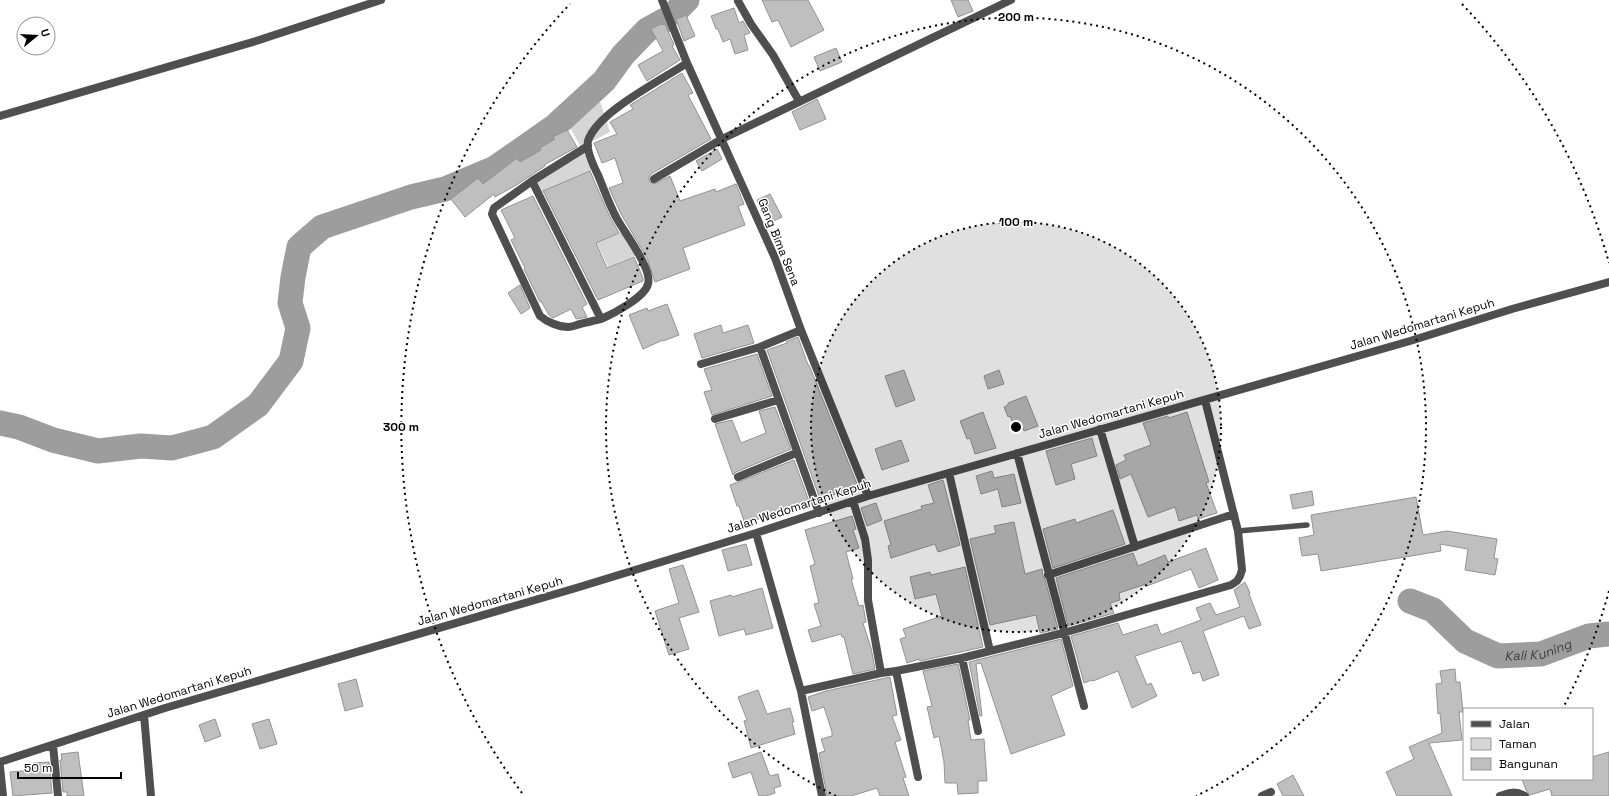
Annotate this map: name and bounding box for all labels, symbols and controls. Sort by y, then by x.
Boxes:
text: 200 m [998,9,1034,25]
north arrow [16,16,56,56]
text: U [38,27,53,39]
street label: Gang Bima Sena [754,196,804,288]
text: 100 m [999,214,1033,230]
street label: Jalan Wedomartani Kepuh [1348,294,1496,354]
street label: Jalan Wedomartani Kepuh [1036,386,1186,442]
text: 300 m [383,419,419,435]
centre of rings [1009,420,1023,434]
street label: Jalan Wedomartani Kepuh [725,475,873,537]
street label: Jalan Wedomartani Kepuh [415,573,565,629]
water label: Kali Kuning [1504,635,1574,664]
street label: Jalan Wedomartani Kepuh [105,662,253,722]
legend [1463,708,1593,780]
text: Jalan [1499,716,1530,732]
text: Taman [1499,736,1536,752]
scale bar [18,754,121,780]
text: Bangunan [1499,756,1558,772]
text: 50 m [24,760,52,776]

